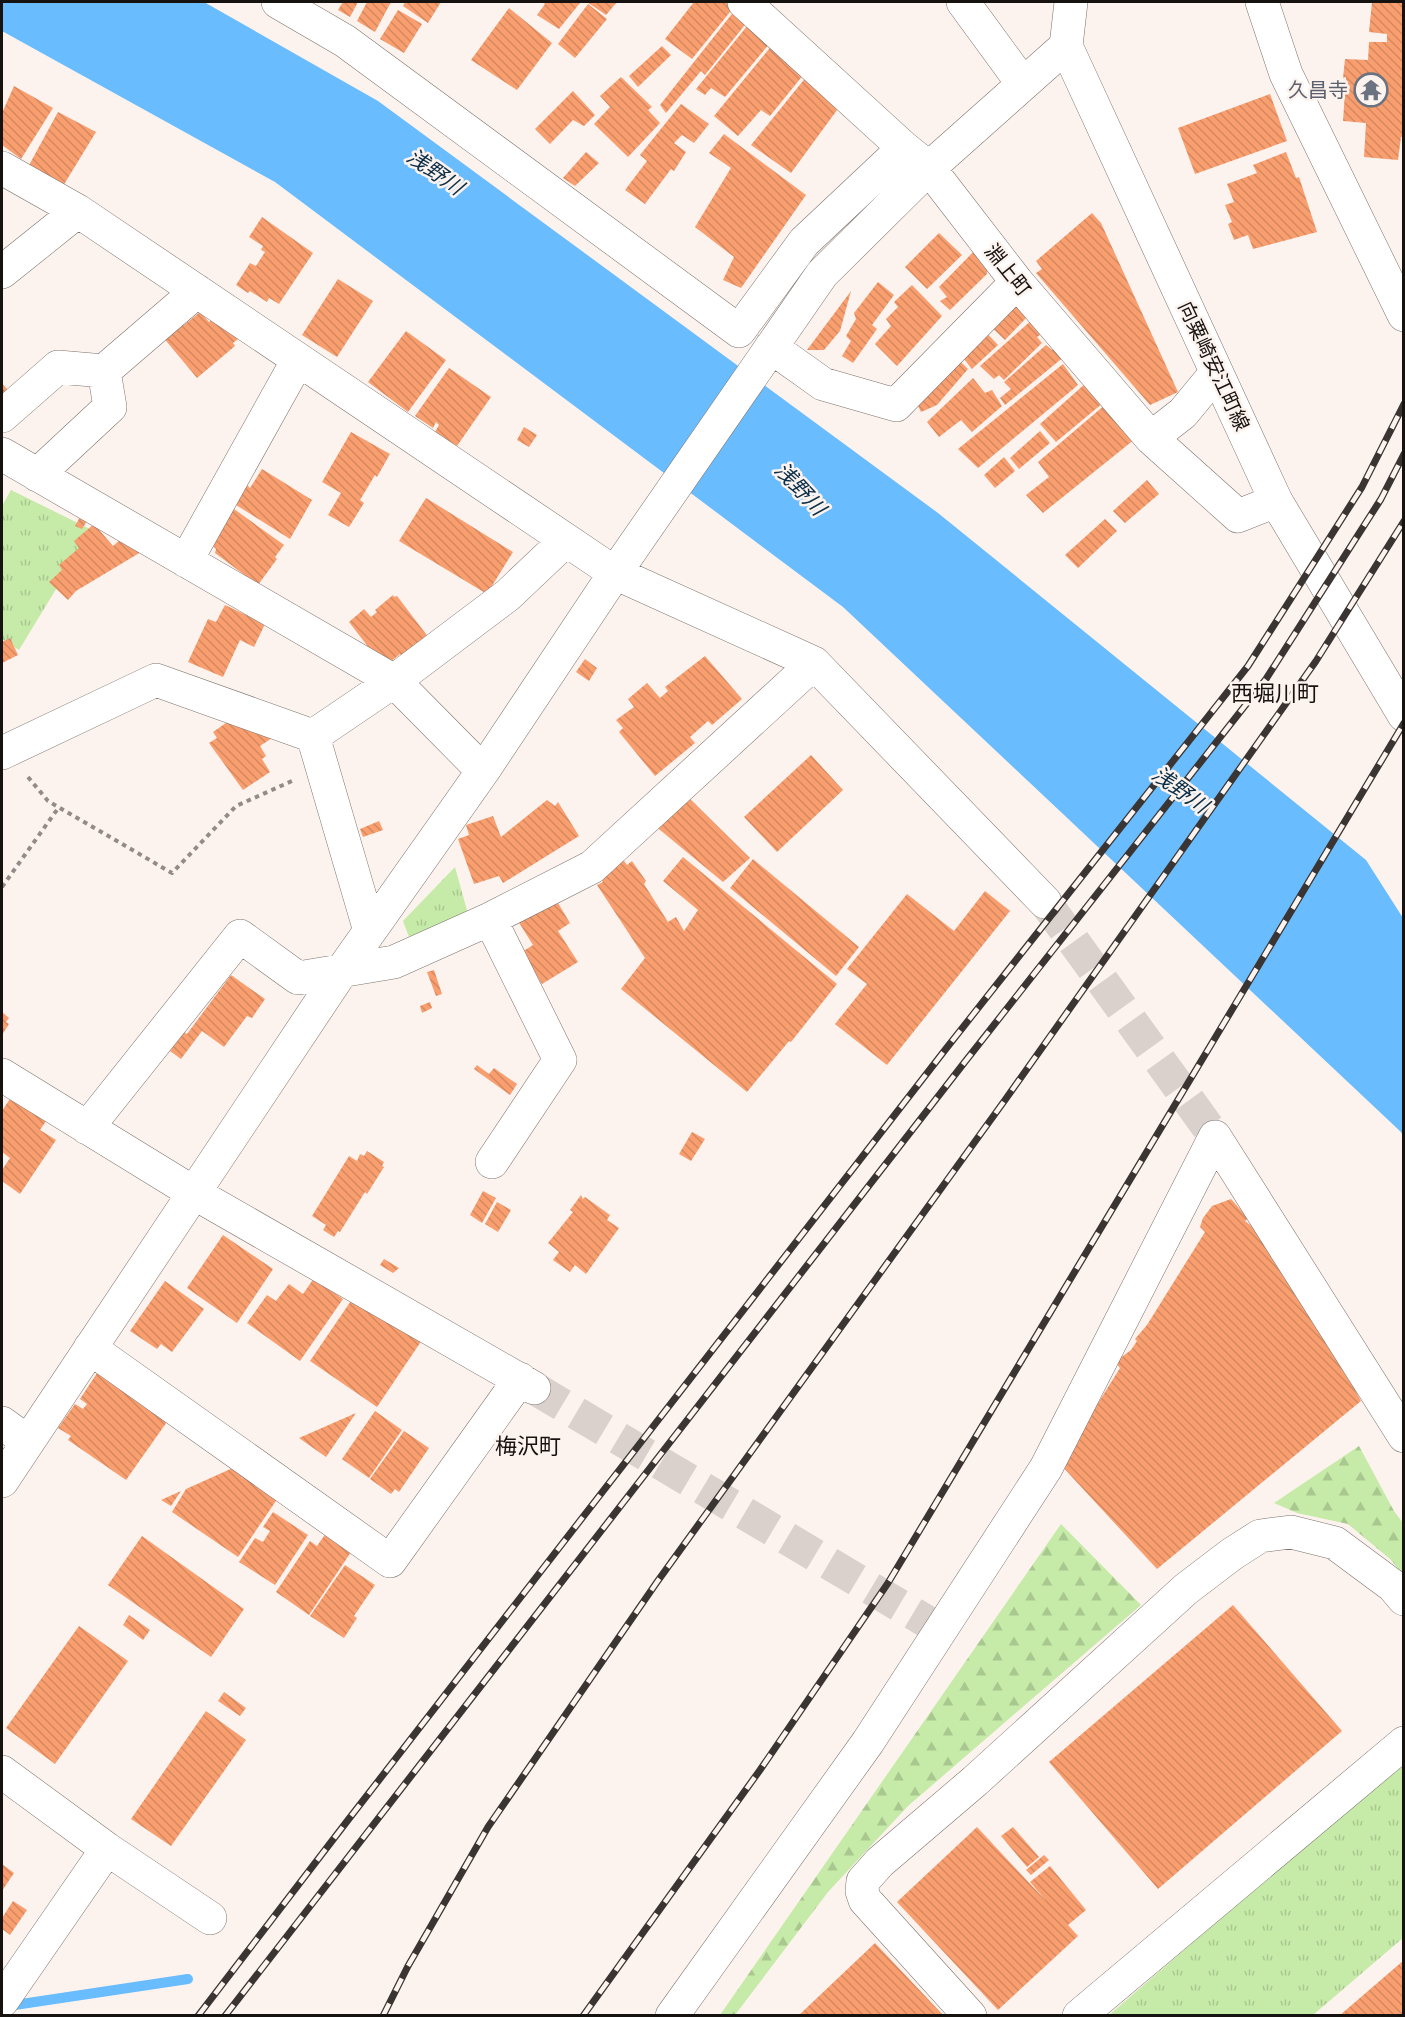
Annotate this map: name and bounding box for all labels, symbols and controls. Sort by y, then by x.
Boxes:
temple icon: 久昌寺 [1353,72,1389,108]
place label: 久昌寺 [1288,78,1348,102]
water label: 浅野川 [402,143,470,201]
street label: 淵上町 [980,239,1036,301]
street label: 向粟崎安江町線 [1174,297,1254,435]
water label: 浅野川 [770,457,832,522]
district label: 西堀川町 [1231,680,1319,706]
water label: 浅野川 [1147,761,1215,819]
district label: 梅沢町 [495,1433,561,1459]

